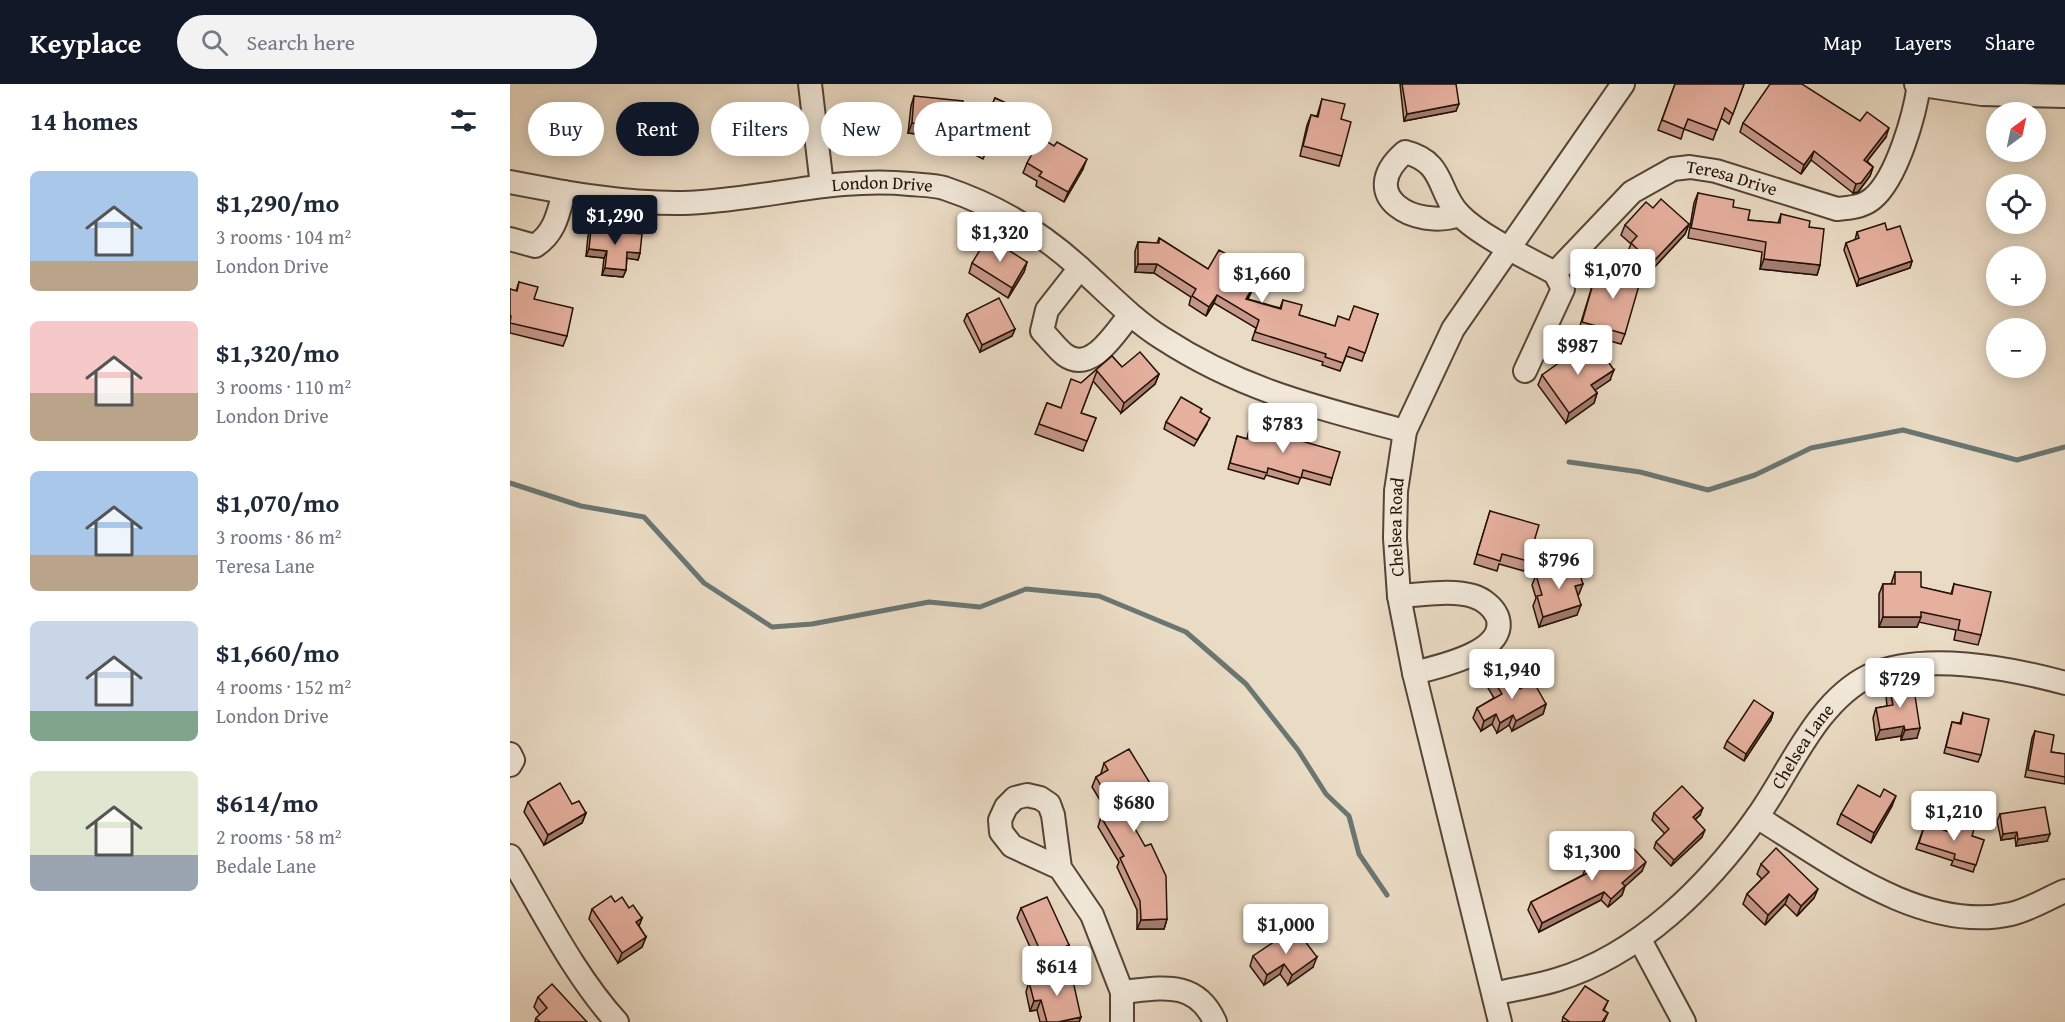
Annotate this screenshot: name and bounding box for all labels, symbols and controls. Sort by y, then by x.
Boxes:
search box [177,15,597,69]
text: Keyplace [30,22,141,63]
icon: search [198,26,231,59]
text: Search here [246,26,355,58]
text: Map [1823,27,1862,58]
text: Layers [1895,27,1952,58]
text: Share [1985,27,2035,58]
text: 14 homes [30,101,138,140]
chip: Buy [528,102,604,156]
chip: Rent [616,102,699,156]
chip: Filters [711,102,809,156]
chip: New [821,102,902,156]
chip: Apartment [914,102,1052,156]
north arrow [1986,102,2046,162]
map controls [1986,102,2046,378]
icon: filters [447,104,480,137]
street label: Teresa Drive [1684,153,1781,202]
street label: London Drive [830,168,934,199]
button: locate [1986,174,2046,234]
text: $1,290/mo [216,183,339,222]
icon: home [78,195,150,267]
pin: $1,290 [566,195,664,246]
text: $1,290 [586,200,644,229]
pin: $1,320 [951,212,1049,263]
text: $1,320 [971,217,1029,246]
text: 3 rooms · 104 m² [216,222,351,251]
button: + [1986,246,2046,306]
pin: $1,070 [1564,249,1662,300]
text: London Drive [216,251,329,280]
pin: $1,660 [1213,253,1311,304]
text: $1,070 [1584,254,1642,283]
text: $1,660 [1233,258,1291,287]
button: − [1986,318,2046,378]
pin: $987 [1542,325,1614,376]
text: $987 [1557,330,1599,359]
text: $1,320/mo [216,333,339,372]
icon: home [78,345,150,417]
text: 3 rooms · 110 m² [216,372,351,401]
text: London Drive [216,401,329,430]
pin: $783 [1247,403,1319,454]
text: $783 [1262,408,1304,437]
street label: Chelsea Road [1381,475,1411,577]
text: $1,070/mo [216,483,339,522]
icon: home [78,495,150,567]
text: 3 rooms · 86 m² [216,522,342,551]
pin: $796 [1523,539,1595,590]
text: $796 [1538,544,1580,573]
text: Teresa Lane [216,551,315,580]
text: $1,660/mo [216,633,339,672]
icon: home [78,645,150,717]
pin: $1,940 [1463,649,1561,700]
text: $1,940 [1483,654,1541,683]
pin: $729 [1864,658,1936,709]
text: $729 [1879,663,1921,692]
text: 4 rooms · 152 m² [216,672,351,701]
street label: Chelsea Lane [1764,697,1840,794]
text: London Drive [216,701,329,730]
pin: $680 [1098,782,1170,833]
text: $614/mo [216,783,318,822]
text: $680 [1113,787,1155,816]
pin: $1,210 [1905,791,2003,842]
icon: home [78,795,150,867]
text: $1,210 [1925,796,1983,825]
text: 2 rooms · 58 m² [216,822,342,851]
pin: $1,300 [1543,831,1641,882]
text: $1,300 [1563,836,1621,865]
text: Bedale Lane [216,851,316,880]
pin: $1,000 [1237,904,1335,955]
text: $1,000 [1257,909,1315,938]
pin: $614 [1021,946,1093,997]
text: $614 [1036,951,1078,980]

